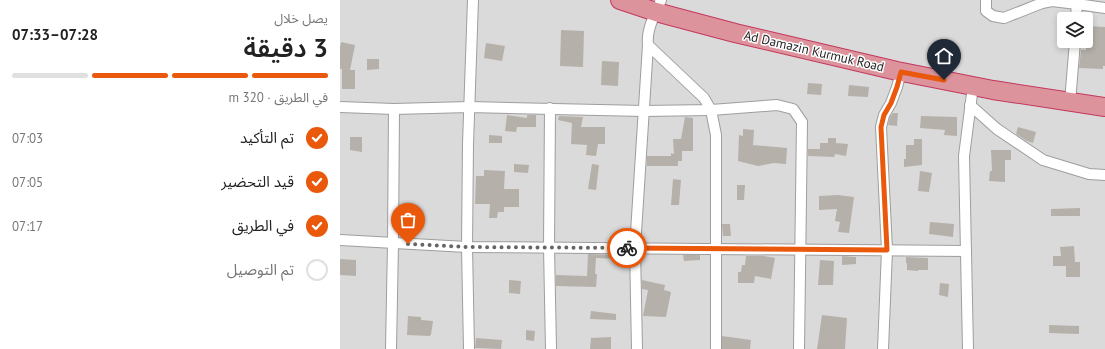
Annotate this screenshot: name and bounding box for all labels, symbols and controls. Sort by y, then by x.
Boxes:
text: يصل خلال [274,10,328,27]
map controls [1057,12,1093,48]
button: layers [1057,12,1093,48]
text: 07:28–07:33 [12,25,98,44]
street label: Ad Damazin Kurmuk Road [742,27,886,75]
text: 3 دقيقة [244,31,328,64]
pin [927,39,961,80]
icon: home [933,45,955,67]
text: في الطريق · 320 m [229,89,328,106]
icon: check [306,127,328,149]
text: تم التأكيد [240,128,294,147]
text: 07:03 [12,130,43,147]
icon: check [306,171,328,193]
text: قيد التحضير [221,172,294,191]
text: 07:05 [12,174,43,191]
pin [391,203,425,244]
icon: bag [397,209,419,231]
icon: check [306,215,328,237]
text: في الطريق [232,216,294,235]
text: 07:17 [12,218,43,235]
courier [607,228,647,268]
icon: bike [616,237,638,259]
text: تم التوصيل [227,260,294,279]

